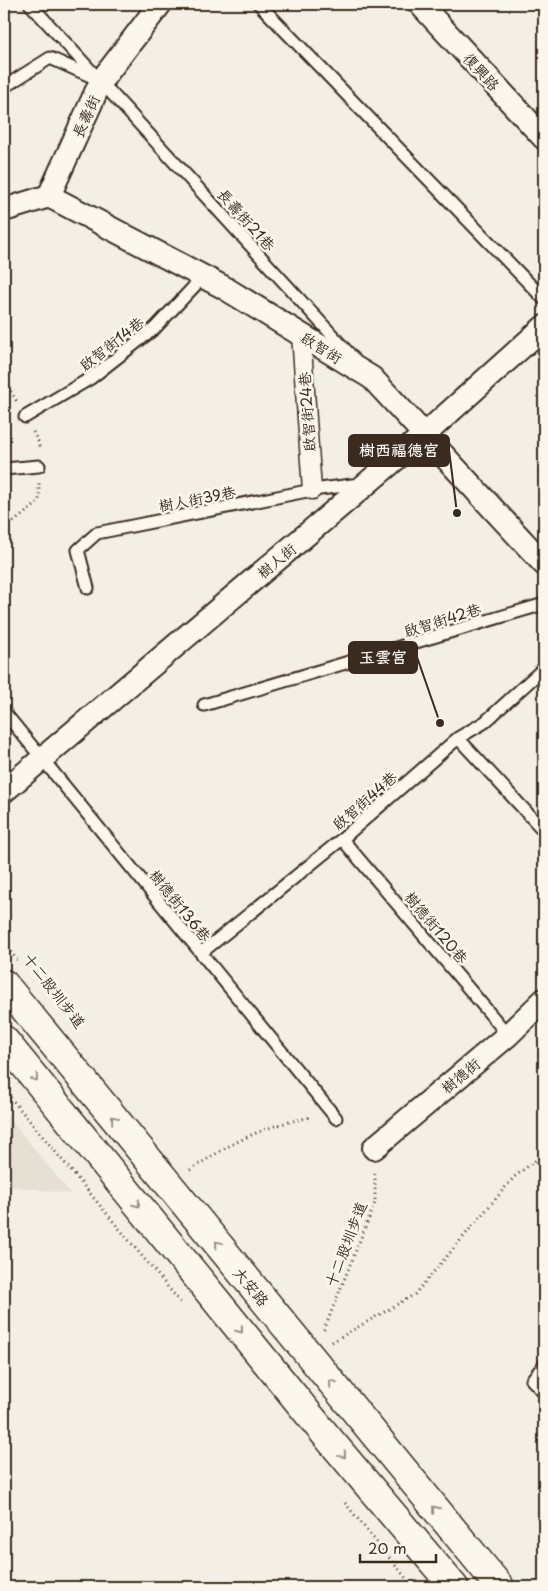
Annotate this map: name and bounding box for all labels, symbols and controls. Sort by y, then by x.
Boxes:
street label: 復興路 [458,47,506,95]
street label: 長壽街 [65,91,105,141]
street label: 長壽街21巷 [213,183,281,255]
street label: 啟智街14巷 [74,310,148,376]
street label: 啟智街 [297,325,347,369]
street label: 啟智街24巷 [292,371,320,453]
callout: 樹西福德宮 [349,435,449,466]
text: 樹西福德宮 [359,437,439,461]
street label: 樹人街39巷 [156,479,238,517]
street label: 樹人街 [251,537,301,583]
street label: 啟智街42巷 [400,596,484,642]
callout: 玉雲宮 [349,642,417,673]
text: 玉雲宮 [359,644,407,668]
street label: 啟智街44巷 [326,765,402,835]
street label: 樹德街136巷 [145,864,217,946]
street label: 樹德街120巷 [400,886,474,968]
street label: 十二股圳步道 [18,947,92,1033]
street label: 樹德街 [435,1052,485,1098]
one-way arrow [29,1072,37,1081]
one-way arrow [112,1116,120,1125]
one-way arrow [132,1198,140,1207]
street label: 十二股圳步道 [318,1198,372,1290]
one-way arrow [214,1241,223,1250]
street label: 大安路 [229,1261,275,1311]
one-way arrow [235,1324,243,1333]
one-way arrow [329,1380,338,1389]
one-way arrow [337,1450,346,1459]
one-way arrow [433,1506,441,1515]
scale bar [360,1531,437,1563]
text: 20 m [368,1536,407,1559]

